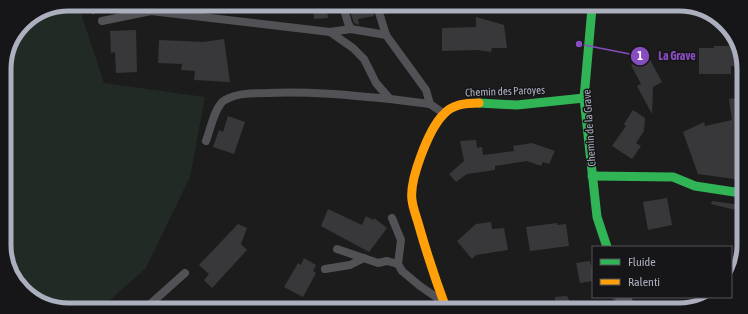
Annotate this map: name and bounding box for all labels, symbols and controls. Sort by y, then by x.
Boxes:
callout: La Grave [630,44,704,68]
text: 1 [637,49,643,63]
text: La Grave [658,49,696,63]
street label: Chemin des Paroyes [465,84,545,98]
street label: Chemin de la Grave [580,89,598,167]
legend [592,246,732,298]
text: Fluide [628,255,656,269]
text: Ralenti [628,275,660,289]

